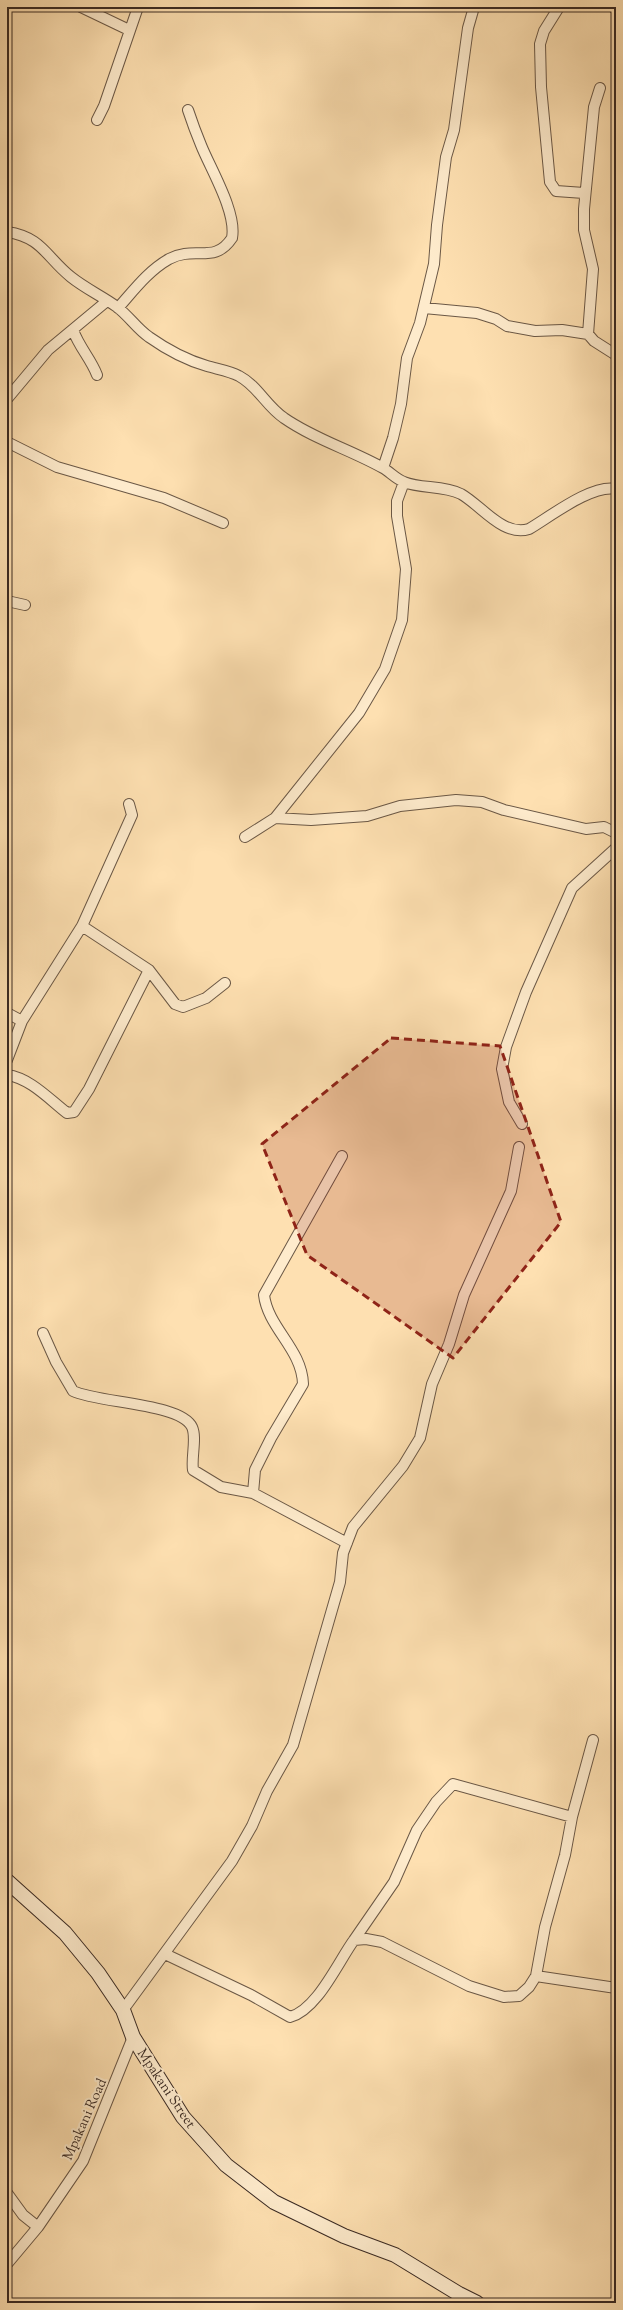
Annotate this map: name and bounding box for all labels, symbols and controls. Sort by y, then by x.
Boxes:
street label: Mpakani Street [131,2045,200,2133]
street label: Mpakani Road [59,2076,113,2164]

